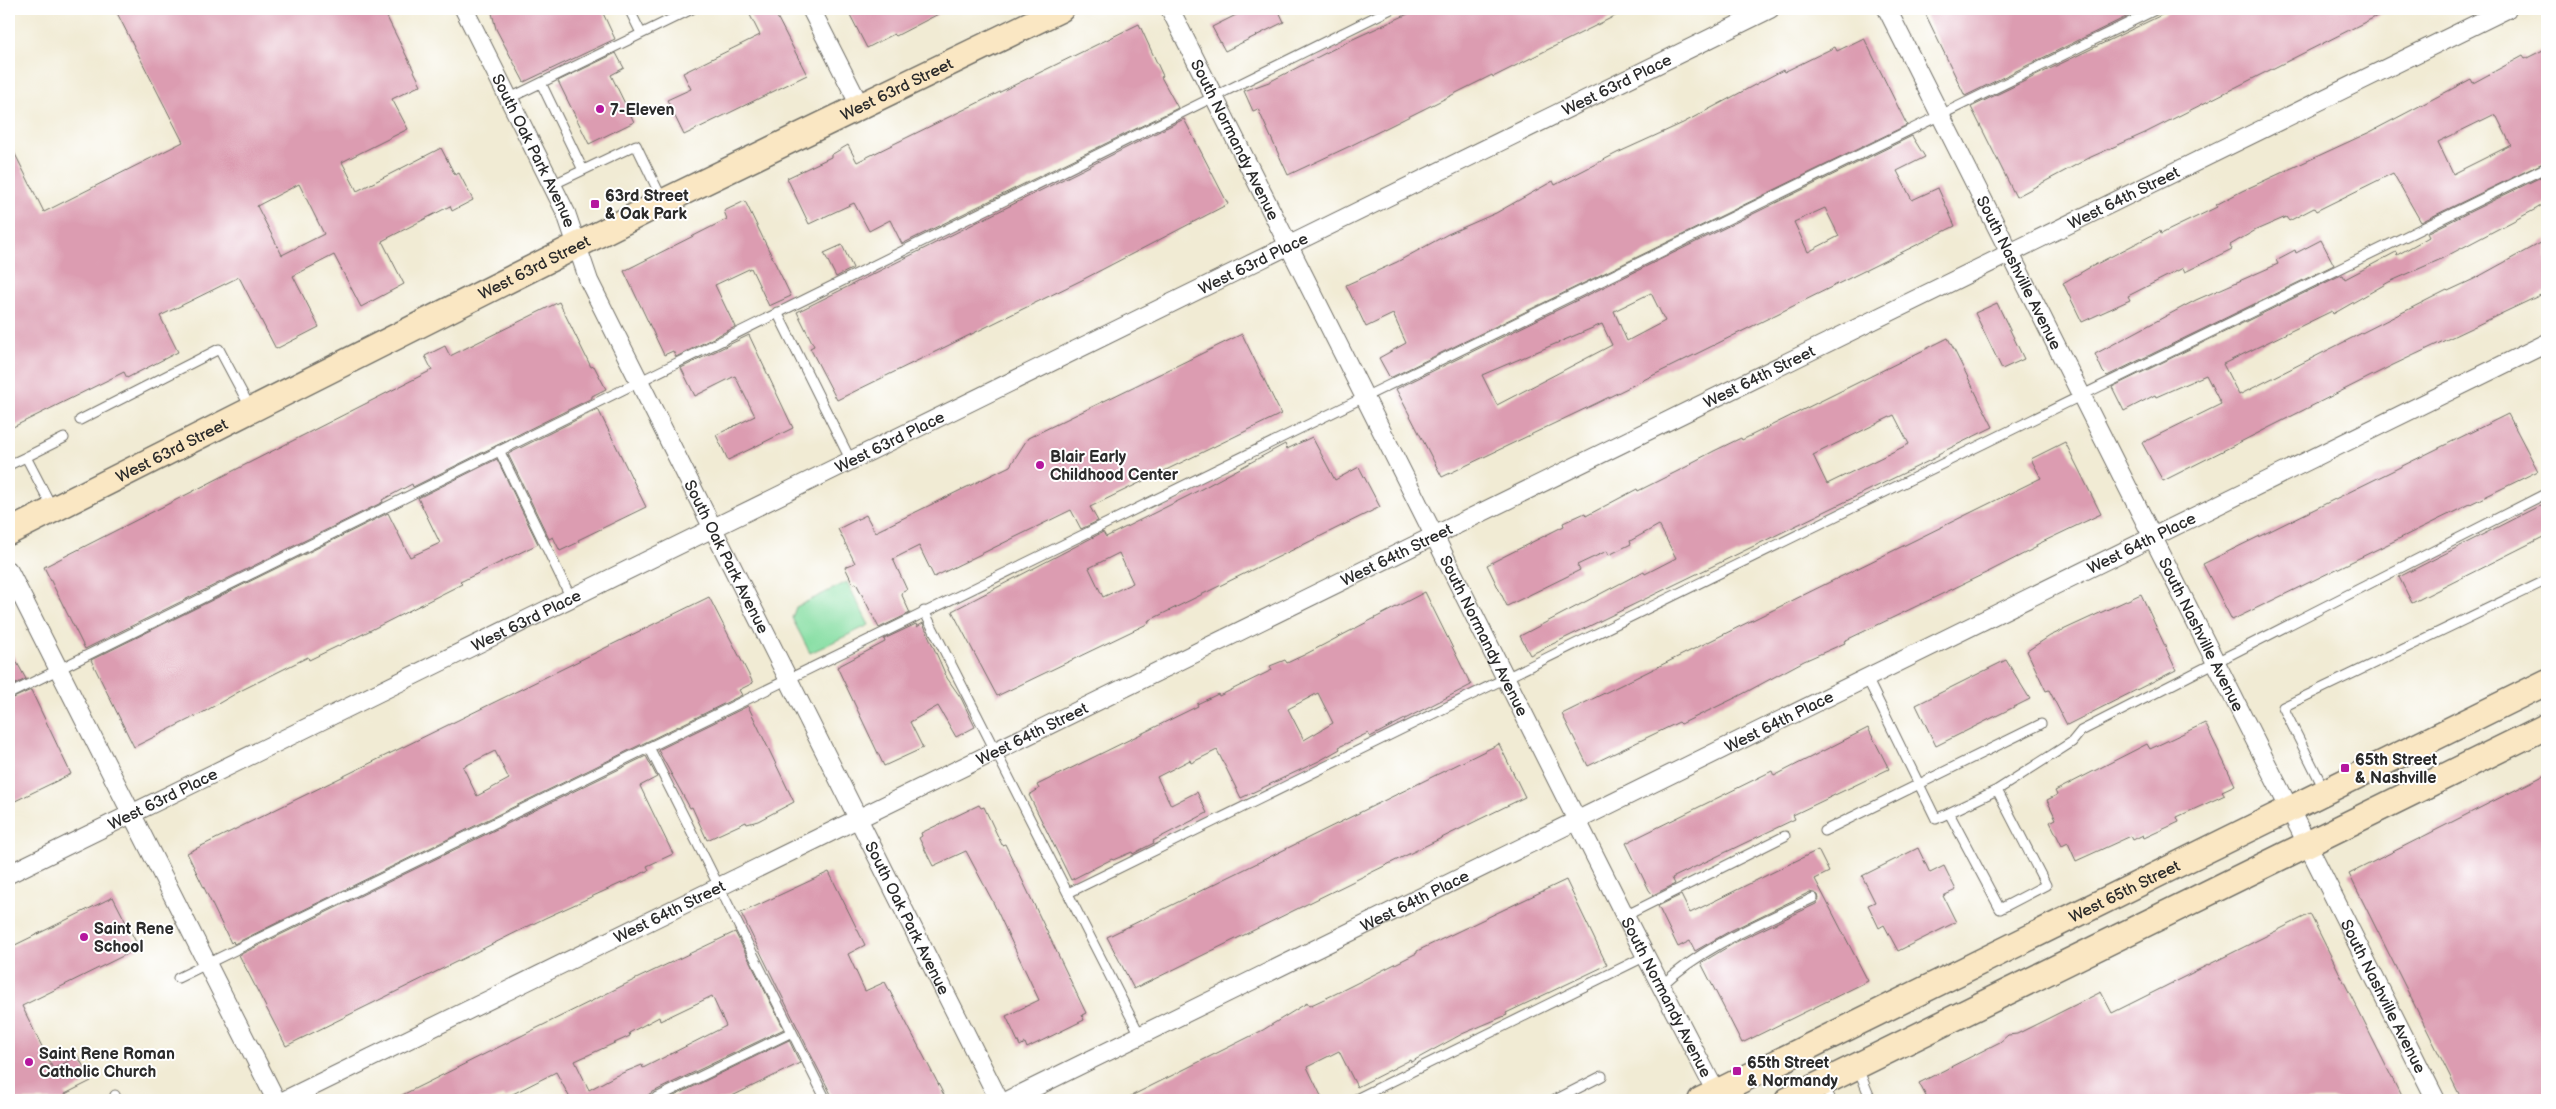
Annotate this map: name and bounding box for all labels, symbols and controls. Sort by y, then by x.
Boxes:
street label: West 63rd Place [1559,51,1676,121]
street label: West 63rd Street [838,55,956,125]
street label: South Normandy Avenue [1186,57,1283,224]
street label: South Oak Park Avenue [487,71,578,231]
place label: 7-Eleven [610,101,674,120]
marker: 7-Eleven [594,103,606,115]
street label: West 64th Street [2065,163,2183,234]
place label: 63rd Street & Oak Park [605,187,689,224]
street label: South Nashville Avenue [1972,193,2065,354]
marker: 63rd Street & Oak Park [589,198,601,210]
street label: West 63rd Place [1196,229,1312,299]
street label: West 63rd Street [476,232,594,305]
street label: West 64th Street [1701,342,1818,413]
street label: West 63rd Place [832,408,948,478]
street label: West 63rd Street [113,415,231,487]
place label: Blair Early Childhood Center [1050,448,1179,485]
marker: Blair Early Childhood Center [1034,459,1046,471]
street label: South Oak Park Avenue [679,477,772,638]
street label: West 64th Place [2085,509,2200,579]
street label: West 64th Street [1338,520,1456,591]
street label: South Normandy Avenue [1435,553,1531,720]
street label: South Nashville Avenue [2154,555,2247,715]
street label: West 63rd Place [469,586,585,656]
street label: West 64th Place [1722,688,1837,757]
street label: West 64th Street [974,699,1091,770]
place label: 65th Street & Nashville [2355,751,2438,788]
marker: 65th Street & Nashville [2339,762,2351,774]
street label: West 63rd Place [105,765,221,835]
street label: South Oak Park Avenue [860,839,953,999]
street label: West 65th Street [2066,857,2183,928]
street label: West 64th Place [1358,867,1473,936]
street label: West 64th Street [611,877,729,948]
street label: South Normandy Avenue [1616,915,1715,1081]
street label: South Nashville Avenue [2336,917,2429,1077]
place label: Saint Rene School [94,920,174,957]
marker: Saint Rene School [78,931,90,943]
place label: Saint Rene Roman Catholic Church [39,1045,175,1082]
place label: 65th Street & Normandy [1747,1054,1839,1091]
marker: Saint Rene Roman Catholic Church [23,1056,35,1068]
marker: 65th Street & Normandy [1731,1065,1743,1077]

